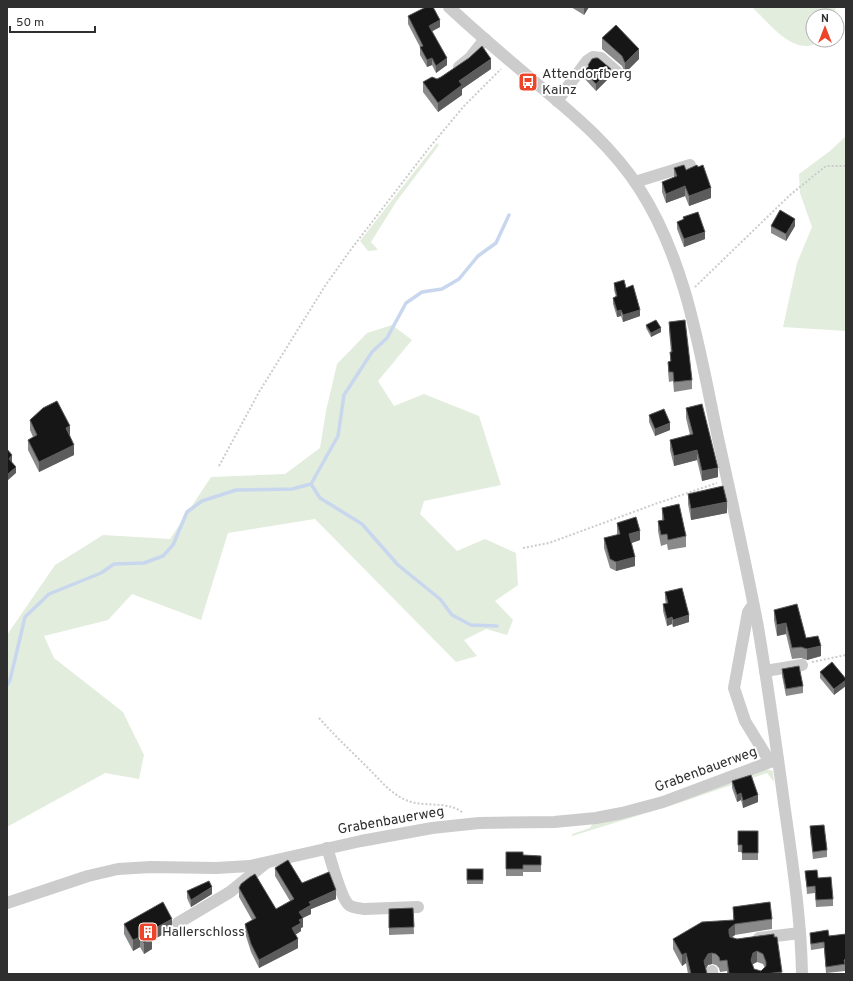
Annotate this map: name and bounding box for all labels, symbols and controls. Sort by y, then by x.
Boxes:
scale bar [10,8,95,34]
north arrow [805,8,845,48]
text: N [821,12,829,26]
text: 50 m [16,15,44,31]
place label: Attendorfberg Kainz [542,66,632,99]
bus stop icon: Attendorfberg Kainz [517,71,539,93]
street label: Grabenbauerweg [652,744,760,796]
street label: Grabenbauerweg [336,803,446,839]
building icon: Hallerschloss [137,921,159,943]
place label: Hallerschloss [162,924,245,941]

